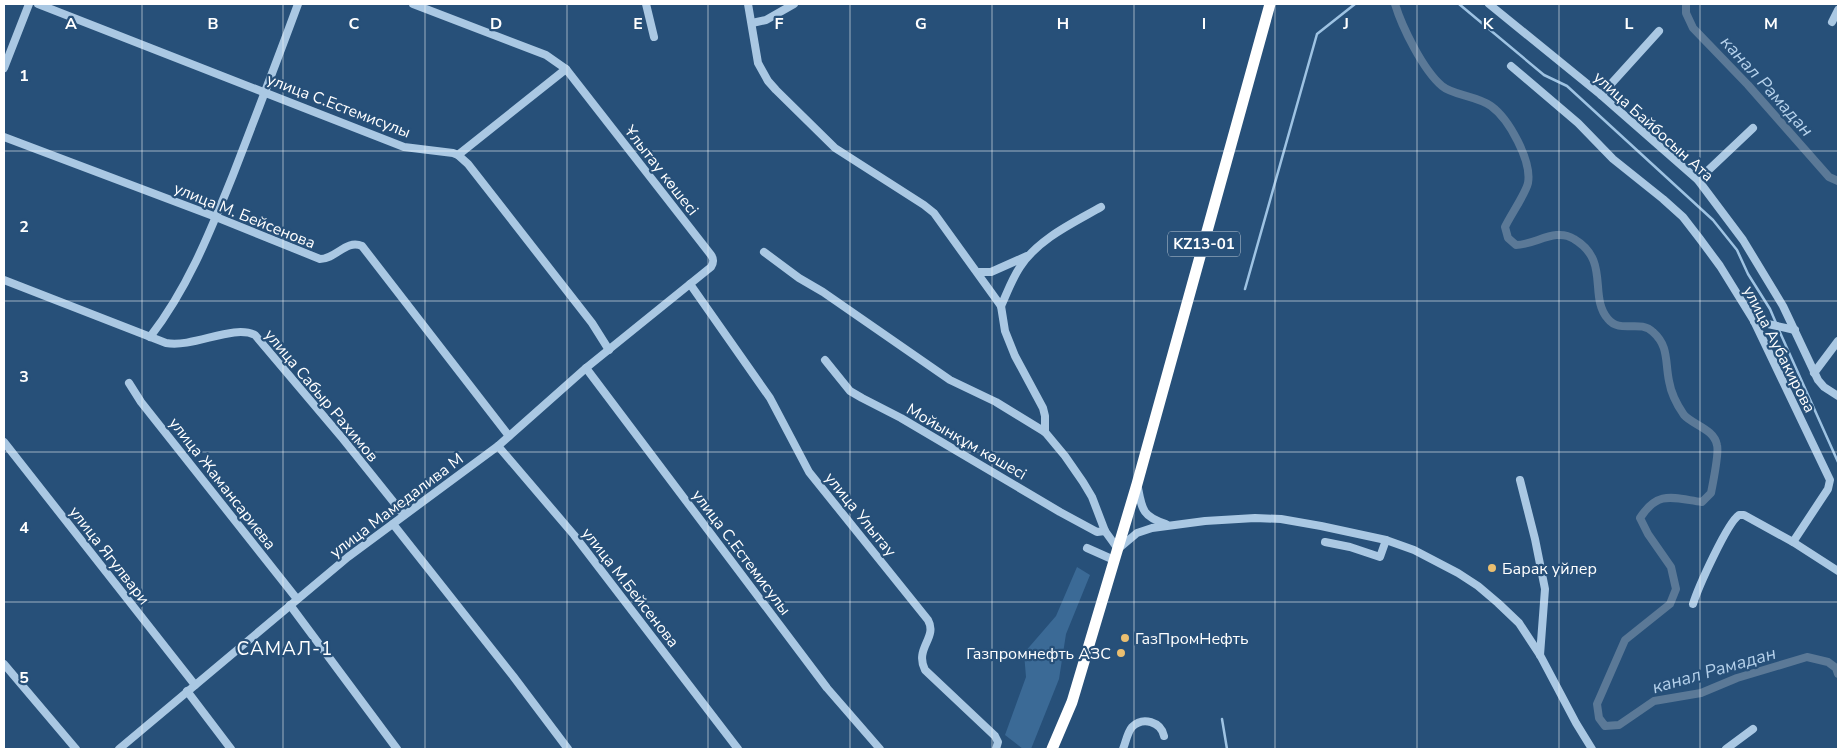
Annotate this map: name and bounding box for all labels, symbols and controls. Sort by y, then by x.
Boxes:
text: A [65,13,77,35]
text: B [207,13,219,35]
text: C [349,13,360,35]
text: D [490,13,502,35]
text: E [633,13,643,35]
text: F [775,13,784,35]
text: G [915,13,927,35]
text: H [1057,13,1069,35]
text: I [1202,13,1206,35]
text: J [1342,13,1349,35]
text: K [1483,13,1495,35]
text: L [1625,13,1634,35]
text: M [1764,13,1778,35]
water label: канал Рамадан [1715,30,1819,142]
text: 1 [19,65,29,87]
street label: улица Байбосын Ата [1588,67,1718,187]
street label: улица С.Естемисулы [264,68,414,143]
street label: Ұлытау көшесі [618,120,703,220]
street label: улица М. Бейсенова [171,177,319,254]
text: 2 [19,216,29,238]
road number: KZ13-01 [1168,232,1240,256]
street label: улица Аубакирова [1738,282,1821,417]
street label: улица Сабыр Рахимов [259,325,384,467]
text: 3 [19,366,29,388]
street label: Мойынқұм көшесі [902,398,1031,485]
street label: улица Жамансариева [164,413,281,554]
street label: улица Мамедалива М [325,448,468,563]
street label: улица Улытау [819,468,901,562]
street label: улица С.Естемисулы [687,485,796,620]
street label: улица Ягулвари [64,502,155,610]
text: 4 [19,517,29,539]
street label: улица М.Бейсенова [576,523,684,652]
place label: Барак уйлер [1502,558,1597,580]
marker: Барак уйлер [1486,562,1498,574]
place label: ГазПромНефть [1135,628,1249,650]
marker: ГазПромНефть [1119,632,1131,644]
district label: САМАЛ-1 [237,636,333,662]
water label: канал Рамадан [1649,641,1779,699]
place label: Газпромнефть АЗС [966,643,1111,665]
marker: Газпромнефть АЗС [1115,647,1127,659]
text: 5 [19,667,29,689]

